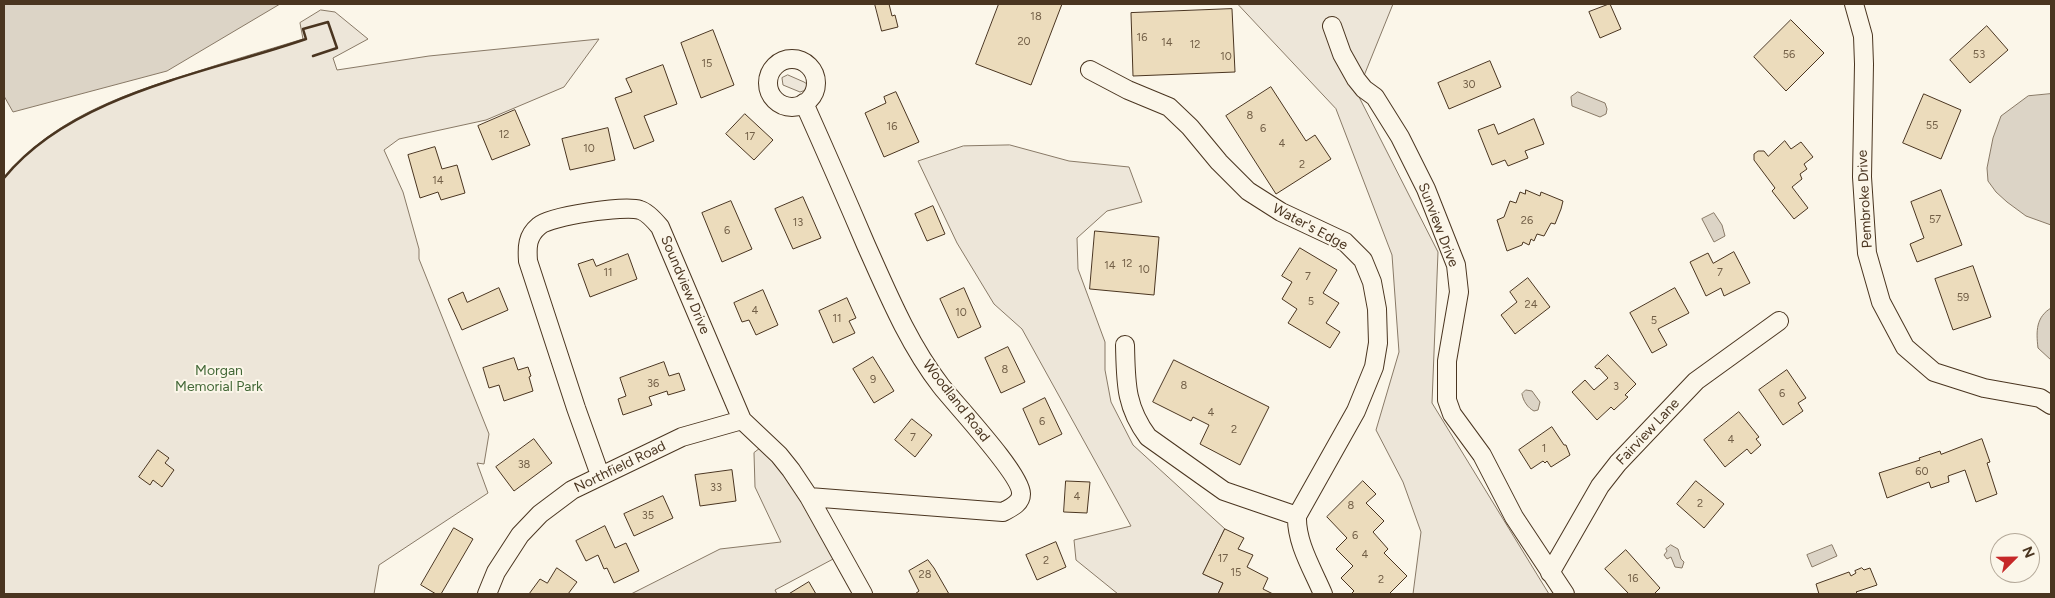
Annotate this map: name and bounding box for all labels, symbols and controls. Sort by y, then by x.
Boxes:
house number: 18 [1030,10,1042,24]
house number: 16 [1137,31,1147,45]
house number: 20 [1017,35,1031,49]
house number: 14 [1161,36,1173,50]
house number: 12 [1190,38,1200,52]
house number: 56 [1783,48,1795,62]
house number: 53 [1973,48,1985,62]
house number: 10 [1220,50,1232,64]
house number: 15 [702,57,712,71]
house number: 30 [1462,78,1476,92]
house number: 8 [1247,109,1253,123]
house number: 55 [1926,119,1938,133]
house number: 16 [887,120,897,134]
house number: 6 [1260,122,1266,136]
house number: 12 [499,128,509,142]
house number: 17 [745,130,755,144]
house number: 4 [1279,137,1285,151]
house number: 10 [583,142,595,156]
street label: Pembroke Drive [1854,149,1876,249]
house number: 2 [1299,158,1305,172]
house number: 14 [432,174,444,188]
street label: Sunview Drive [1414,180,1462,270]
street label: Water's Edge [1270,200,1350,254]
house number: 57 [1929,213,1941,227]
house number: 26 [1521,214,1533,228]
house number: 13 [793,216,803,230]
house number: 6 [724,224,730,238]
street label: Soundview Drive [657,233,713,337]
house number: 12 [1122,257,1132,271]
house number: 14 [1104,259,1116,273]
house number: 10 [1138,263,1150,277]
house number: 11 [603,266,613,280]
house number: 7 [1717,266,1723,280]
house number: 7 [1305,270,1311,284]
house number: 59 [1957,291,1969,305]
house number: 5 [1308,295,1314,309]
house number: 24 [1525,298,1537,312]
house number: 4 [752,304,758,318]
house number: 10 [955,306,967,320]
house number: 11 [832,312,842,326]
house number: 5 [1651,314,1657,328]
street label: Woodland Road [919,357,993,445]
park label: Morgan Memorial Park [175,363,263,396]
house number: 8 [1002,363,1008,377]
house number: 9 [870,373,876,387]
house number: 36 [647,377,659,391]
house number: 8 [1181,379,1187,393]
house number: 3 [1613,380,1619,394]
house number: 6 [1779,387,1785,401]
street label: Fairview Lane [1613,395,1683,469]
house number: 4 [1208,406,1214,420]
house number: 6 [1039,415,1045,429]
house number: 2 [1231,423,1237,437]
house number: 7 [910,431,916,445]
house number: 4 [1728,433,1734,447]
street label: Northfield Road [571,438,669,496]
house number: 1 [1542,442,1546,456]
house number: 38 [518,458,530,472]
house number: 60 [1915,465,1929,479]
house number: 33 [710,481,722,495]
house number: 4 [1074,490,1080,504]
house number: 2 [1697,497,1703,511]
house number: 8 [1348,499,1354,513]
house number: 35 [642,509,654,523]
house number: 6 [1352,529,1358,543]
north arrow [1990,533,2040,583]
text: N [2018,544,2038,561]
house number: 4 [1362,548,1368,562]
house number: 17 [1218,552,1228,566]
house number: 2 [1043,554,1049,568]
house number: 15 [1231,566,1241,580]
house number: 28 [919,568,931,582]
house number: 16 [1628,572,1638,586]
house number: 2 [1378,573,1384,587]

